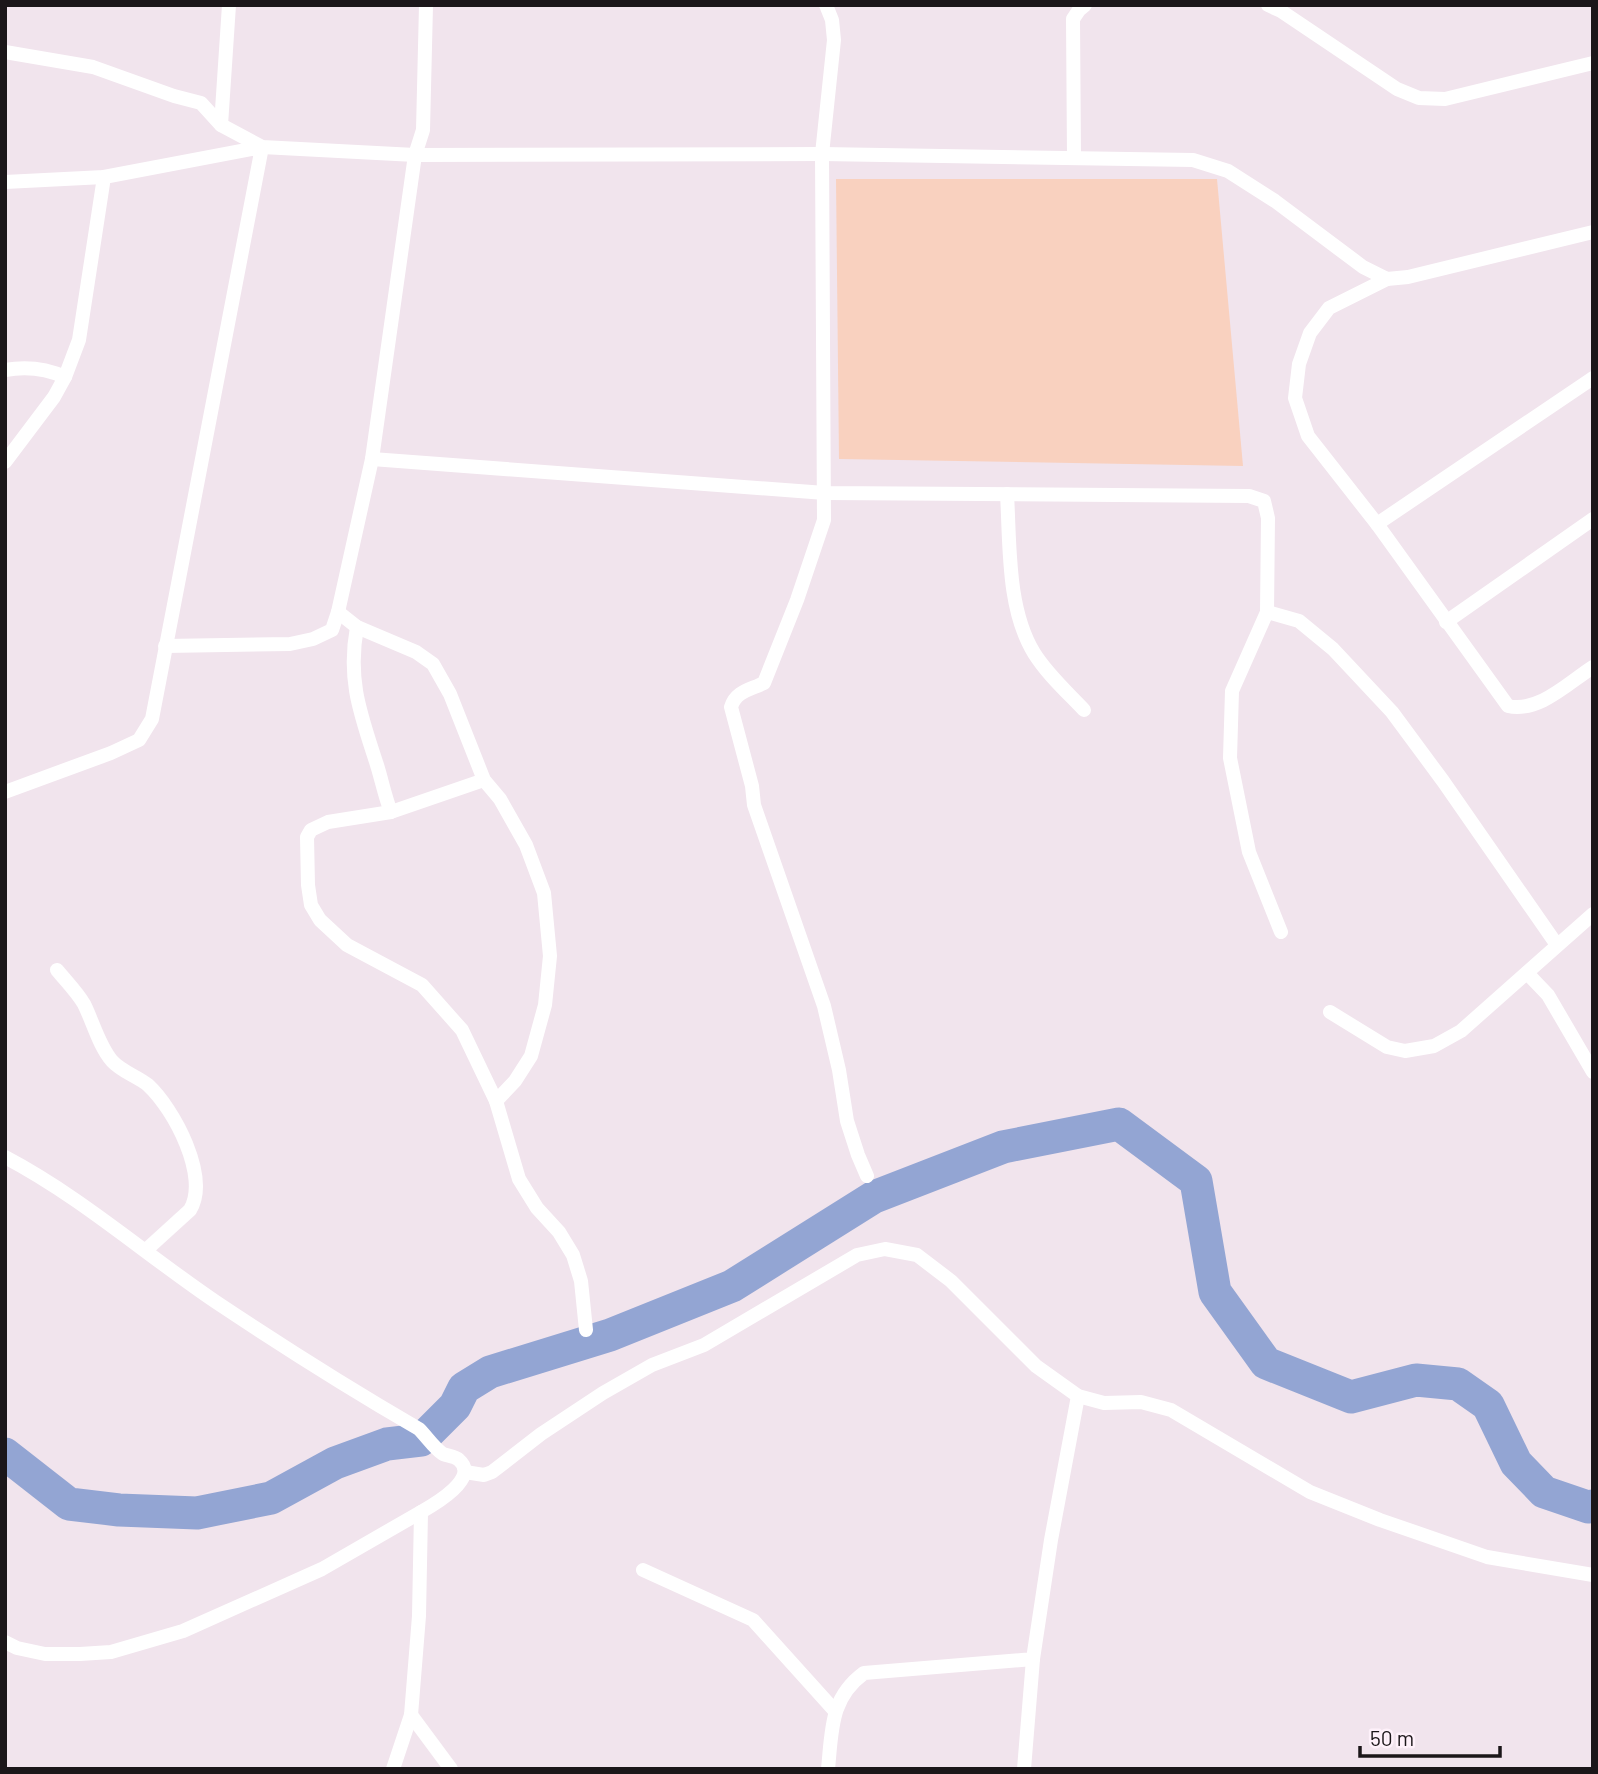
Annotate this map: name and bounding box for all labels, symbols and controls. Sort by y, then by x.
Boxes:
scale bar [1360,1714,1500,1758]
text: 50 m [1370,1725,1414,1750]

